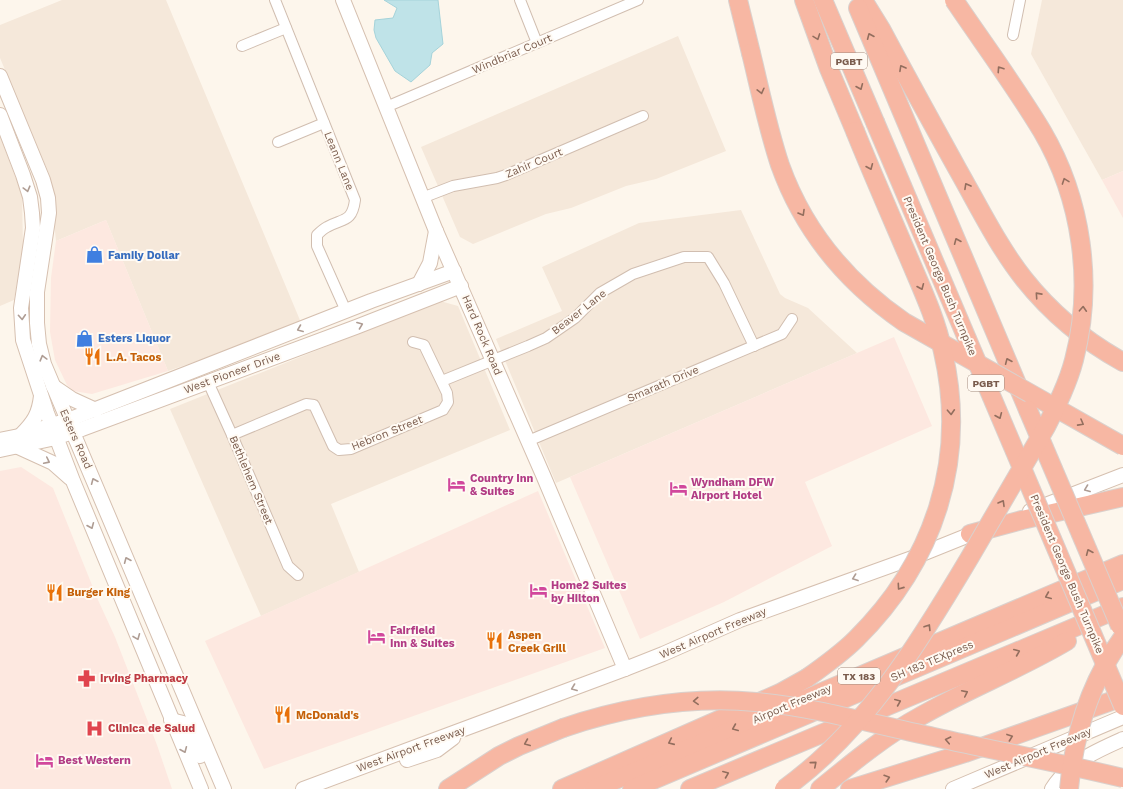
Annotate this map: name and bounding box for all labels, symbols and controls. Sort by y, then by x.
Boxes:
street label: Windbriar Court [470,31,554,77]
one-way arrow [812,33,821,40]
one-way arrow [866,33,874,40]
road number: PGBT [831,53,867,69]
one-way arrow [900,65,907,72]
one-way arrow [997,66,1005,73]
one-way arrow [855,83,863,91]
one-way arrow [756,87,764,94]
street label: Leann Lane [321,130,357,192]
street label: Zahir Court [504,145,565,181]
one-way arrow [865,163,873,170]
one-way arrow [1061,178,1069,185]
one-way arrow [965,183,972,190]
one-way arrow [23,185,31,192]
street label: President George Bush Turnpike [900,194,980,358]
one-way arrow [797,209,804,216]
one-way arrow [954,238,962,246]
shop icon: Family Dollar [85,245,105,265]
place label: Family Dollar [108,249,180,262]
one-way arrow [916,283,924,290]
street label: Beaver Lane [549,287,609,337]
one-way arrow [1035,292,1043,300]
street label: Hard Rock Road [459,293,505,377]
one-way arrow [1078,306,1087,312]
one-way arrow [17,314,26,320]
one-way arrow [357,322,364,330]
one-way arrow [296,325,303,333]
shop icon: Esters Liquor [75,328,95,348]
place label: Esters Liquor [98,332,171,345]
restaurant icon: L.A. Tacos [83,347,103,367]
street label: West Pioneer Drive [182,349,282,397]
place label: L.A. Tacos [106,351,161,364]
one-way arrow [39,355,48,362]
one-way arrow [1004,357,1012,364]
street label: Smarath Drive [625,363,701,405]
road number: PGBT [968,375,1004,391]
street label: Esters Road [57,407,95,471]
one-way arrow [947,409,956,415]
one-way arrow [995,412,1003,419]
street label: Hebron Street [349,413,425,453]
one-way arrow [1077,418,1084,425]
street label: Bethlehem Street [226,434,276,527]
one-way arrow [43,456,51,463]
place label: Country Inn & Suites [470,472,534,498]
hotel icon: Country Inn & Suites [447,474,467,494]
place label: Wyndham DFW Airport Hotel [691,476,774,502]
one-way arrow [90,477,98,484]
hotel icon: Wyndham DFW Airport Hotel [668,478,688,498]
one-way arrow [1083,485,1090,493]
street label: President George Bush Turnpike [1027,492,1107,656]
one-way arrow [997,500,1004,507]
one-way arrow [86,521,94,529]
one-way arrow [1085,548,1093,555]
one-way arrow [124,556,132,564]
one-way arrow [852,574,859,582]
place label: Home2 Suites by Hilton [551,579,626,605]
hotel icon: Home2 Suites by Hilton [528,581,548,601]
restaurant icon: Burger King [44,582,64,602]
one-way arrow [898,583,905,590]
place label: Burger King [67,586,131,599]
one-way arrow [1045,591,1052,599]
street label: West Airport Freeway [658,604,769,661]
place label: Fairfield Inn & Suites [390,624,455,650]
one-way arrow [923,624,931,631]
hotel icon: Fairfield Inn & Suites [367,626,387,646]
place label: Aspen Creek Grill [508,629,566,655]
restaurant icon: Aspen Creek Grill [485,631,505,651]
one-way arrow [133,634,141,641]
street label: SH 183 TEXpress [889,638,976,684]
one-way arrow [1014,648,1021,656]
pharmacy icon: Irving Pharmacy [77,668,97,688]
road number: TX 183 [838,668,880,684]
place label: Irving Pharmacy [100,672,189,685]
street label: Airport Freeway [751,681,834,726]
one-way arrow [570,684,577,692]
one-way arrow [960,690,968,698]
one-way arrow [693,697,699,706]
one-way arrow [894,699,901,707]
restaurant icon: McDonald's [273,705,293,725]
place label: McDonald's [296,709,359,722]
hospital icon: Clinica de Salud [85,718,105,738]
place label: Clinica de Salud [108,722,195,735]
street label: West Airport Freeway [355,723,467,775]
one-way arrow [732,724,739,732]
street label: West Airport Freeway [983,724,1094,781]
one-way arrow [1007,733,1014,741]
one-way arrow [667,737,675,745]
one-way arrow [945,737,951,745]
one-way arrow [523,738,531,746]
one-way arrow [179,746,187,754]
hotel icon: Best Western [35,750,55,770]
place label: Best Western [58,754,131,767]
one-way arrow [810,762,817,769]
one-way arrow [722,771,729,779]
one-way arrow [883,774,890,783]

